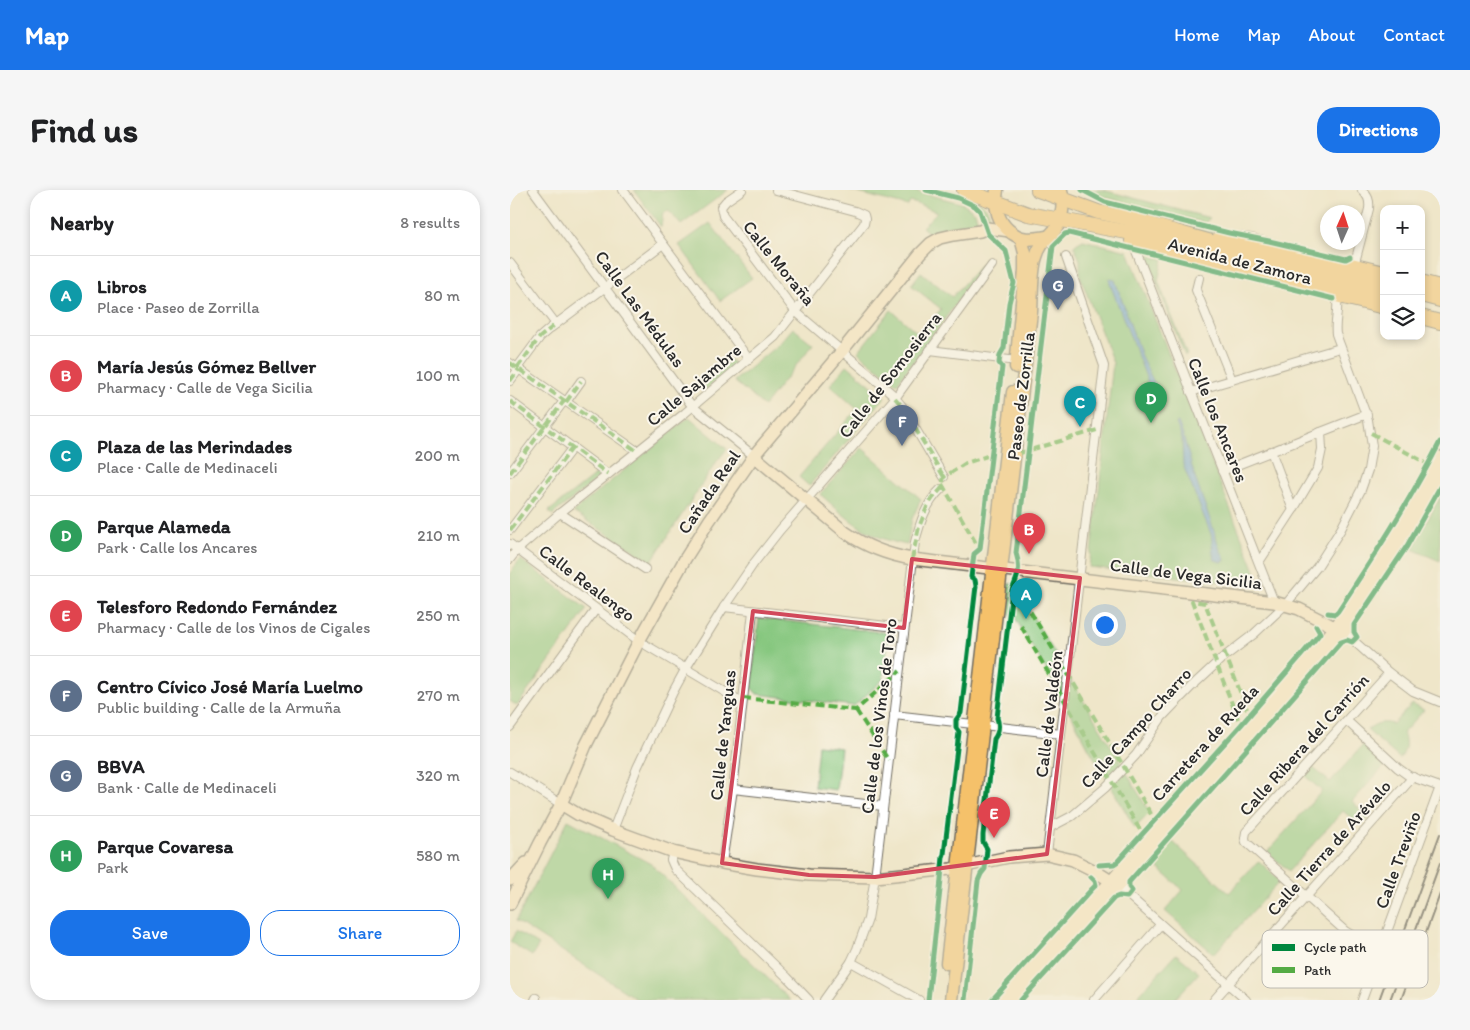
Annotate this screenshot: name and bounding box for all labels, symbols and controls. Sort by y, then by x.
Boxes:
text: Map [25,21,69,50]
text: Home [1174,24,1220,46]
text: Map [1248,24,1281,46]
text: About [1309,24,1355,46]
text: Contact [1383,24,1445,46]
button: Directions [1317,107,1440,153]
text: Find us [30,109,138,151]
north arrow [1320,205,1365,250]
map controls [1380,205,1425,340]
button: + [1380,205,1425,250]
text: Nearby [50,210,114,235]
text: 8 results [400,213,460,232]
street label: Calle Moraña [738,216,820,310]
street label: Avenida de Zamora [1166,233,1315,290]
street label: Calle Las Médulas [590,246,690,372]
button: − [1380,250,1425,295]
pin: G [1042,269,1074,310]
text: Libros [97,275,147,298]
text: A [61,286,71,305]
text: 80 m [424,286,460,305]
button: layers [1380,295,1425,340]
text: Place · Paseo de Zorrilla [97,298,260,317]
street label: Calle de Somosierra [834,307,946,443]
street label: Paseo de Zorrilla [1002,330,1040,461]
street label: Calle Sajambre [642,339,746,431]
street label: Calle los Ancares [1183,354,1253,486]
text: María Jesús Gómez Bellver [97,355,316,378]
text: B [61,366,71,385]
text: 100 m [416,366,460,385]
text: Pharmacy · Calle de Vega Sicilia [97,378,313,397]
pin: D [1135,382,1167,423]
pin: C [1064,386,1096,427]
pin: F [886,405,918,446]
text: Plaza de las Merindades [97,435,292,458]
text: C [61,446,71,465]
text: 200 m [415,446,460,465]
street label: Cañada Real [673,446,745,538]
text: Place · Calle de Medinaceli [97,458,278,477]
pin: B [1013,513,1045,554]
text: Parque Alameda [97,515,231,538]
text: D [61,526,71,545]
text: 210 m [417,526,460,545]
text: Park · Calle los Ancares [97,538,257,557]
street label: Calle Realengo [534,540,640,626]
street label: Calle de Vega Sicilia [1109,554,1264,594]
pin: A [1010,578,1042,619]
text: Telesforo Redondo Fernández [97,595,337,618]
text: E [62,606,70,625]
text: 250 m [416,606,460,625]
your location [1092,612,1118,638]
street label: Calle de los Vinos de Toro [856,617,902,815]
text: Pharmacy · Calle de los Vinos de Cigales [97,618,370,637]
street label: Calle de Valdeón [1030,649,1068,779]
street label: Calle Campo Charro [1076,663,1196,793]
street label: Calle de Yanguas [705,669,741,801]
street label: Calle Ribera del Carrión [1234,669,1374,821]
text: Centro Cívico José María Luelmo [97,675,363,698]
street label: Carretera de Rueda [1147,680,1263,806]
text: F [62,686,70,705]
text: 270 m [417,686,460,705]
text: Public building · Calle de la Armuña [97,698,341,717]
text: BBVA [97,755,145,778]
text: G [60,766,72,785]
text: 320 m [416,766,460,785]
street label: Calle Tierra de Arévalo [1262,775,1396,921]
text: Bank · Calle de Medinaceli [97,778,277,797]
pin: E [978,797,1010,838]
street label: Calle Treviño [1370,808,1426,912]
text: Parque Covaresa [97,835,233,858]
text: H [60,846,72,865]
text: 580 m [416,846,460,865]
text: Park [97,858,128,877]
pin: H [592,858,624,899]
button: Save [50,910,250,956]
button: Share [260,910,460,956]
legend [1262,930,1428,988]
text: Cycle path [1304,939,1367,956]
text: Path [1304,962,1331,979]

